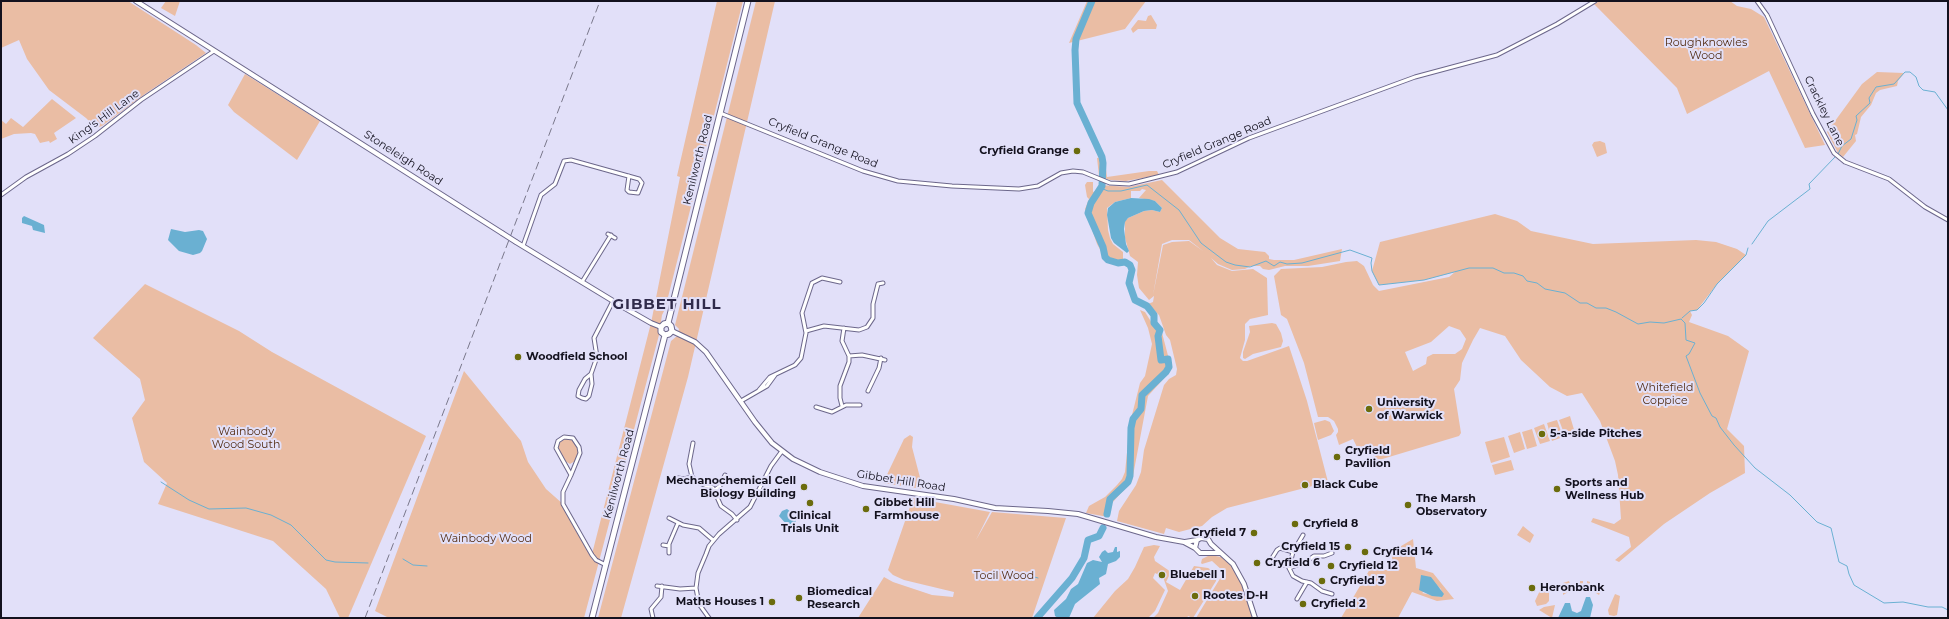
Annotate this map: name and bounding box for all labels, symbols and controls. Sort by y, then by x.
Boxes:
park label: Roughknowles Wood [1665,36,1747,62]
street label: Crackley Lane [1801,74,1847,148]
street label: King's Hill Lane [66,87,142,147]
street label: Kenilworth Road [680,114,716,206]
street label: Cryfield Grange Road [1161,114,1273,172]
street label: Cryfield Grange Road [766,115,880,171]
street label: Stoneleigh Road [361,128,445,188]
place label: Cryfield Grange [979,144,1069,158]
marker: Cryfield Grange [1072,146,1082,156]
district label: GIBBET HILL [612,296,722,314]
place label: Woodfield School [526,350,628,364]
marker: Woodfield School [513,352,523,362]
park label: Whitefield Coppice [1637,381,1693,407]
place label: University of Warwick [1377,396,1443,422]
marker: University of Warwick [1364,404,1374,414]
park label: Wainbody Wood South [212,425,280,451]
place label: 5-a-side Pitches [1550,427,1641,441]
street label: Kenilworth Road [601,428,637,520]
marker: 5-a-side Pitches [1537,429,1547,439]
place label: Cryfield Pavilion [1345,444,1391,470]
marker: Cryfield Pavilion [1332,452,1342,462]
street label: Gibbet Hill Road [856,467,946,495]
place label: Mechanochemical Cell Biology Building [666,474,796,500]
place label: Sports and Wellness Hub [1565,476,1644,502]
place label: Black Cube [1313,478,1378,492]
marker: Black Cube [1300,480,1310,490]
marker: Mechanochemical Cell Biology Building [799,482,809,492]
marker: Sports and Wellness Hub [1552,484,1562,494]
place label: The Marsh Observatory [1416,492,1487,518]
place label: Gibbet Hill Farmhouse [874,496,939,522]
marker: Clinical Trials Unit [805,498,815,508]
marker: The Marsh Observatory [1403,500,1413,510]
marker: Gibbet Hill Farmhouse [861,504,871,514]
place label: Clinical Trials Unit [781,509,839,535]
place label: Cryfield 8 [1303,517,1358,531]
marker: Cryfield 8 [1290,519,1300,529]
place label: Cryfield 7 [1191,526,1246,540]
marker: Cryfield 7 [1249,528,1259,538]
park label: Wainbody Wood [440,532,532,546]
place label: Cryfield 15 [1281,540,1340,554]
marker: Cryfield 15 [1343,542,1353,552]
place label: Cryfield 14 [1373,545,1433,559]
marker: Cryfield 14 [1360,547,1370,557]
place label: Cryfield 6 [1265,556,1320,570]
marker: Cryfield 6 [1252,558,1262,568]
place label: Cryfield 12 [1339,559,1398,573]
marker: Cryfield 12 [1326,561,1336,571]
place label: Bluebell 1 [1170,568,1225,582]
park label: Tocil Wood [974,569,1034,583]
marker: Bluebell 1 [1157,570,1167,580]
place label: Cryfield 3 [1330,574,1384,588]
marker: Cryfield 3 [1317,576,1327,586]
place label: Heronbank [1540,581,1604,595]
marker: Heronbank [1527,583,1537,593]
place label: Biomedical Research [807,585,872,611]
place label: Rootes D-H [1203,589,1268,603]
marker: Rootes D-H [1190,591,1200,601]
marker: Biomedical Research [794,593,804,603]
place label: Maths Houses 1 [676,595,764,609]
marker: Maths Houses 1 [767,597,777,607]
place label: Cryfield 2 [1311,597,1365,611]
marker: Cryfield 2 [1298,599,1308,609]

